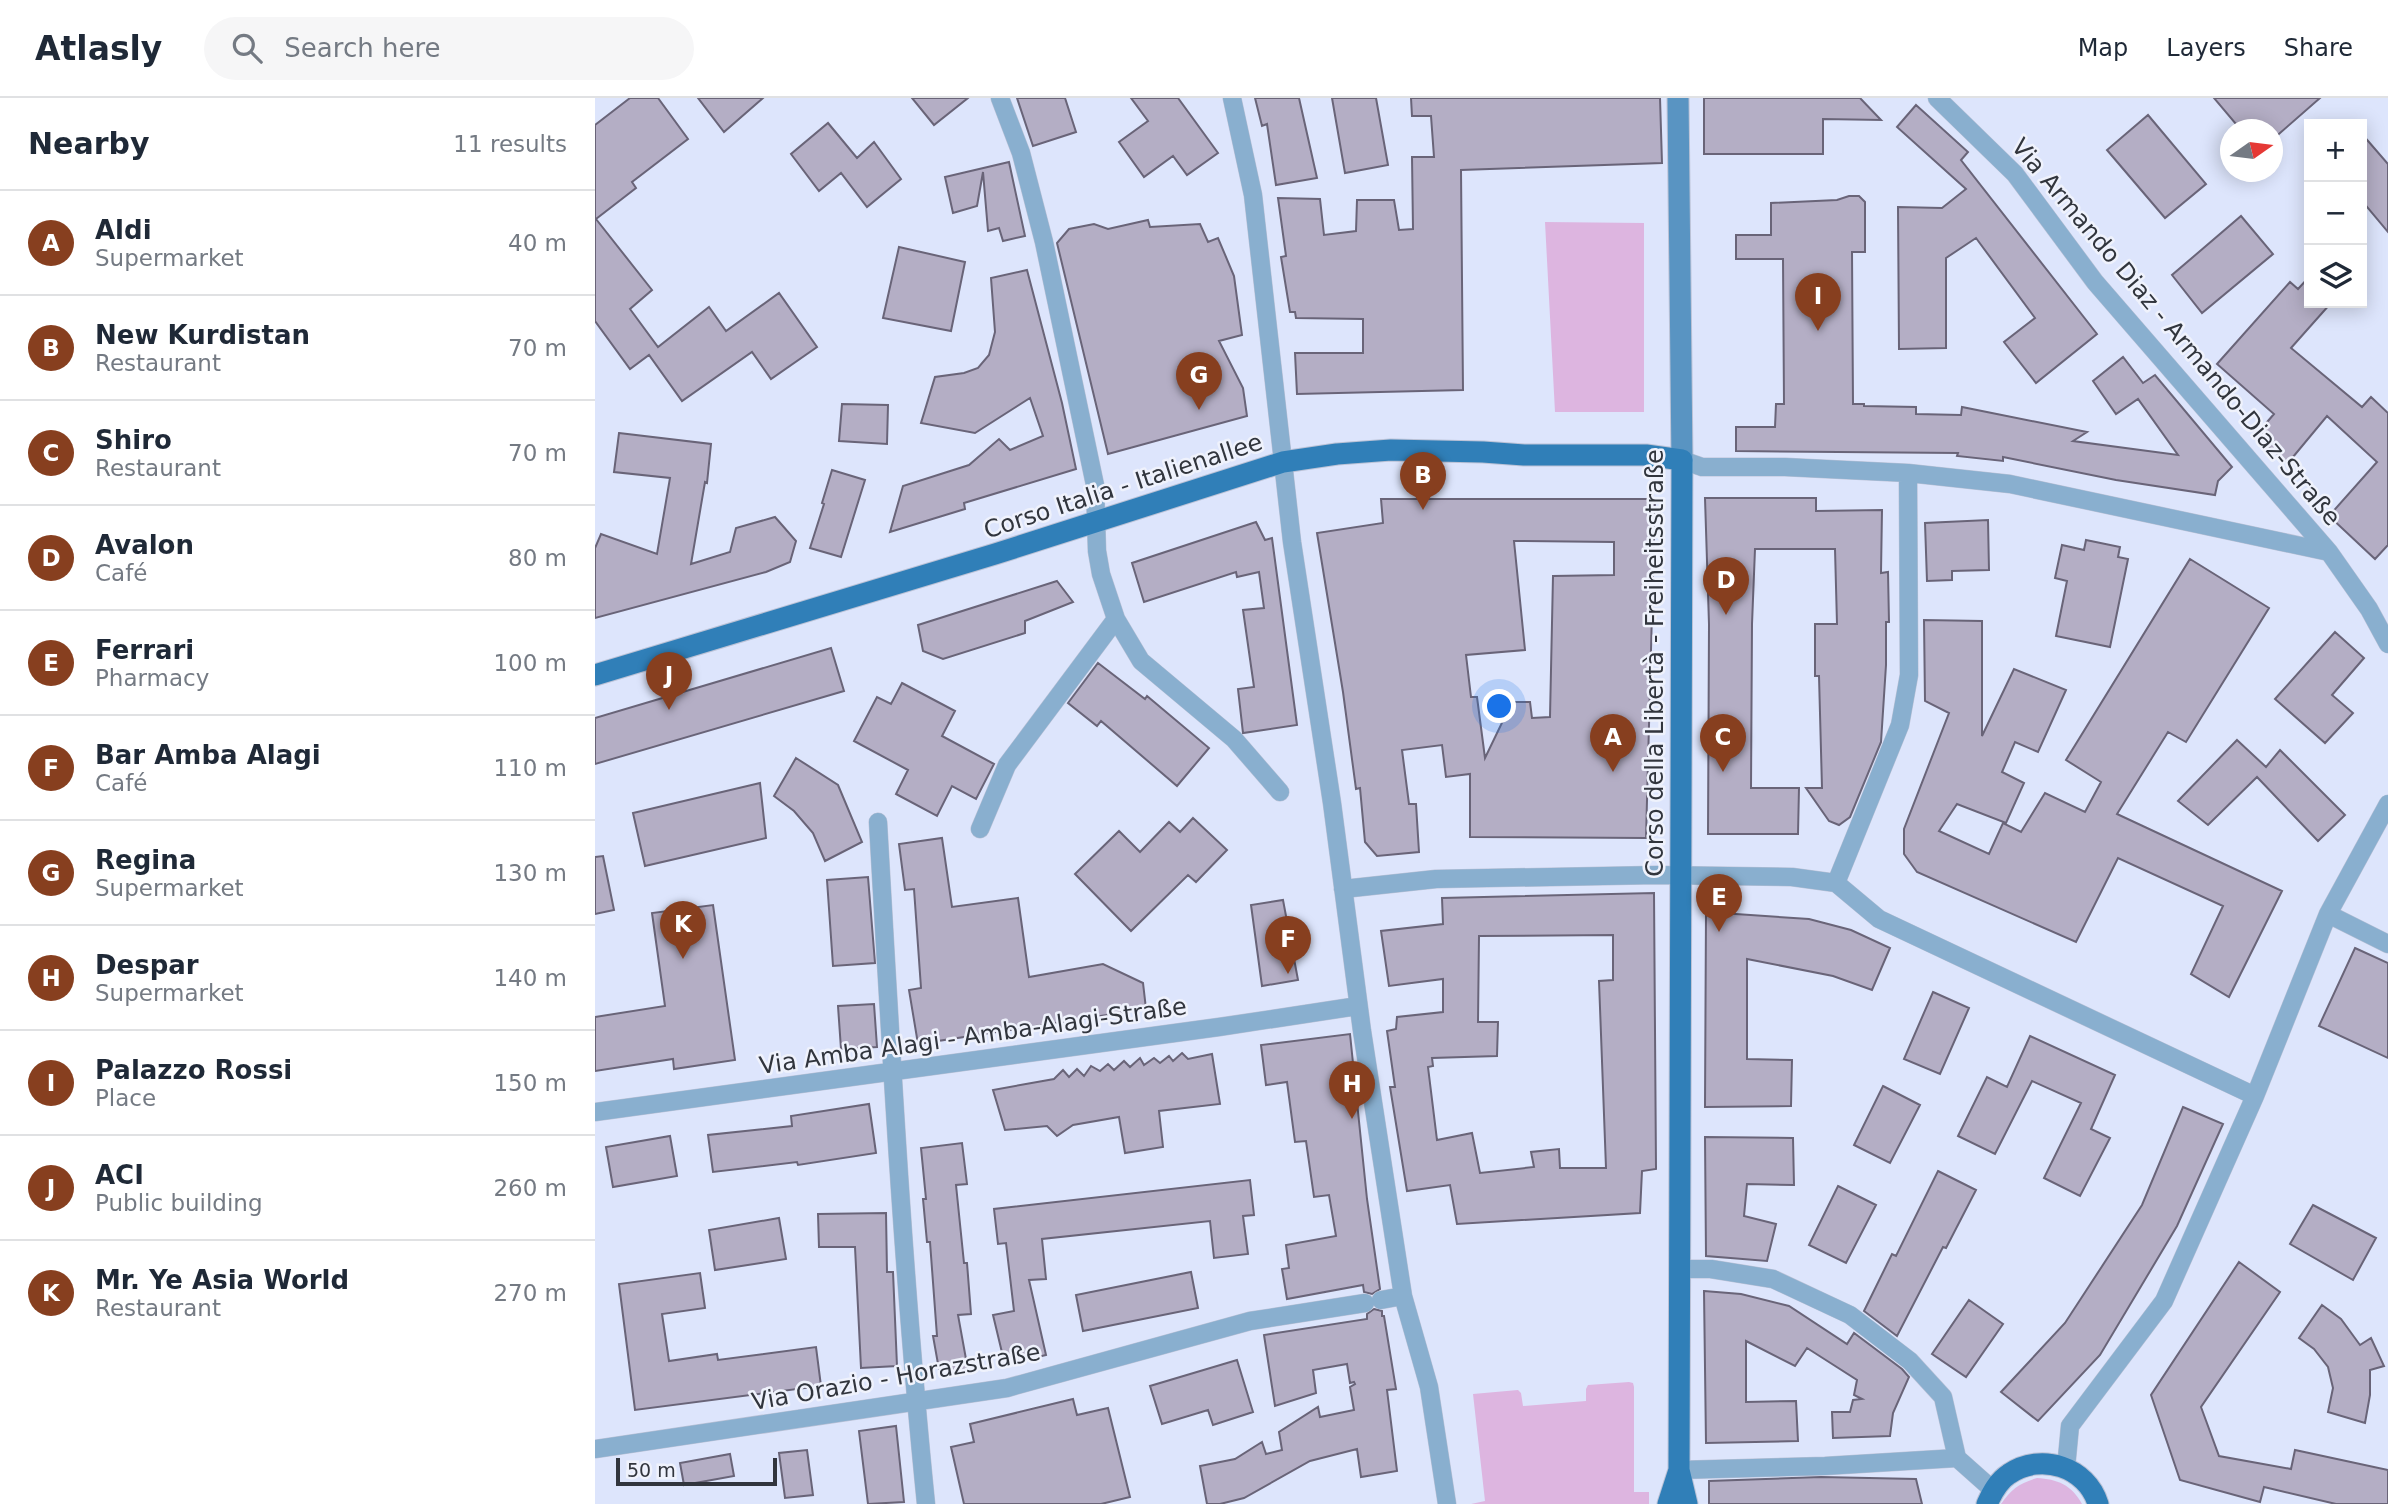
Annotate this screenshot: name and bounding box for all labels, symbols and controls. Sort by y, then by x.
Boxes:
search box [204,17,694,80]
text: Atlasly [35,29,162,68]
icon: search [228,29,266,67]
text: Search here [284,33,441,63]
text: Map [2078,34,2128,62]
text: Layers [2166,34,2246,62]
text: Share [2284,34,2353,62]
north arrow [2220,119,2283,182]
map controls [2304,119,2367,308]
button: + [2304,119,2367,182]
text: Nearby [28,126,150,161]
text: 11 results [453,131,567,157]
street label: Via Armando Diaz - Armando-Diaz-Straße [2006,133,2346,531]
button: − [2304,182,2367,245]
text: Aldi [95,215,152,245]
text: A [42,230,60,256]
text: 40 m [508,230,567,256]
text: Supermarket [95,245,244,271]
button: layers [2304,245,2367,308]
pin: I [1795,273,1841,331]
text: New Kurdistan [95,320,310,350]
text: B [42,335,60,361]
text: 70 m [508,335,567,361]
text: Restaurant [95,350,221,376]
pin: G [1176,352,1222,410]
text: Shiro [95,425,172,455]
street label: Corso Italia - Italienallee [980,428,1266,544]
text: C [43,440,59,466]
text: 70 m [508,440,567,466]
street label: Corso della Libertà - Freiheitsstraße [1641,449,1669,877]
pin: B [1400,452,1446,510]
text: Restaurant [95,455,221,481]
text: Avalon [95,530,194,560]
text: D [41,545,61,571]
text: 80 m [508,545,567,571]
pin: D [1703,557,1749,615]
text: Café [95,560,147,586]
text: Ferrari [95,635,194,665]
text: E [43,650,59,676]
text: 100 m [493,650,567,676]
pin: J [646,652,692,710]
text: Pharmacy [95,665,209,691]
your location [1482,689,1516,723]
pin: A [1590,714,1636,772]
pin: C [1700,714,1746,772]
text: Bar Amba Alagi [95,740,321,770]
text: F [43,755,59,781]
text: 110 m [493,755,567,781]
text: Café [95,770,147,796]
text: Regina [95,845,196,875]
text: G [42,860,60,886]
text: 130 m [493,860,567,886]
pin: E [1696,874,1742,932]
text: Supermarket [95,875,244,901]
pin: K [660,901,706,959]
pin: F [1265,916,1311,974]
text: Despar [95,950,199,980]
text: H [41,965,61,991]
text: 140 m [493,965,567,991]
text: Supermarket [95,980,244,1006]
street label: Via Amba Alagi - Amba-Alagi-Straße [758,992,1188,1080]
text: Palazzo Rossi [95,1055,292,1085]
pin: H [1329,1061,1375,1119]
text: I [47,1070,55,1096]
text: 150 m [493,1070,567,1096]
text: Place [95,1085,156,1111]
text: ACI [95,1160,144,1190]
text: J [47,1175,55,1201]
text: 260 m [493,1175,567,1201]
text: Public building [95,1190,263,1216]
text: Mr. Ye Asia World [95,1265,349,1295]
text: K [42,1280,60,1306]
text: 270 m [493,1280,567,1306]
text: Restaurant [95,1295,221,1321]
street label: Via Orazio - Horazstraße [750,1338,1042,1416]
scale bar [616,1455,777,1487]
text: 50 m [627,1459,676,1481]

